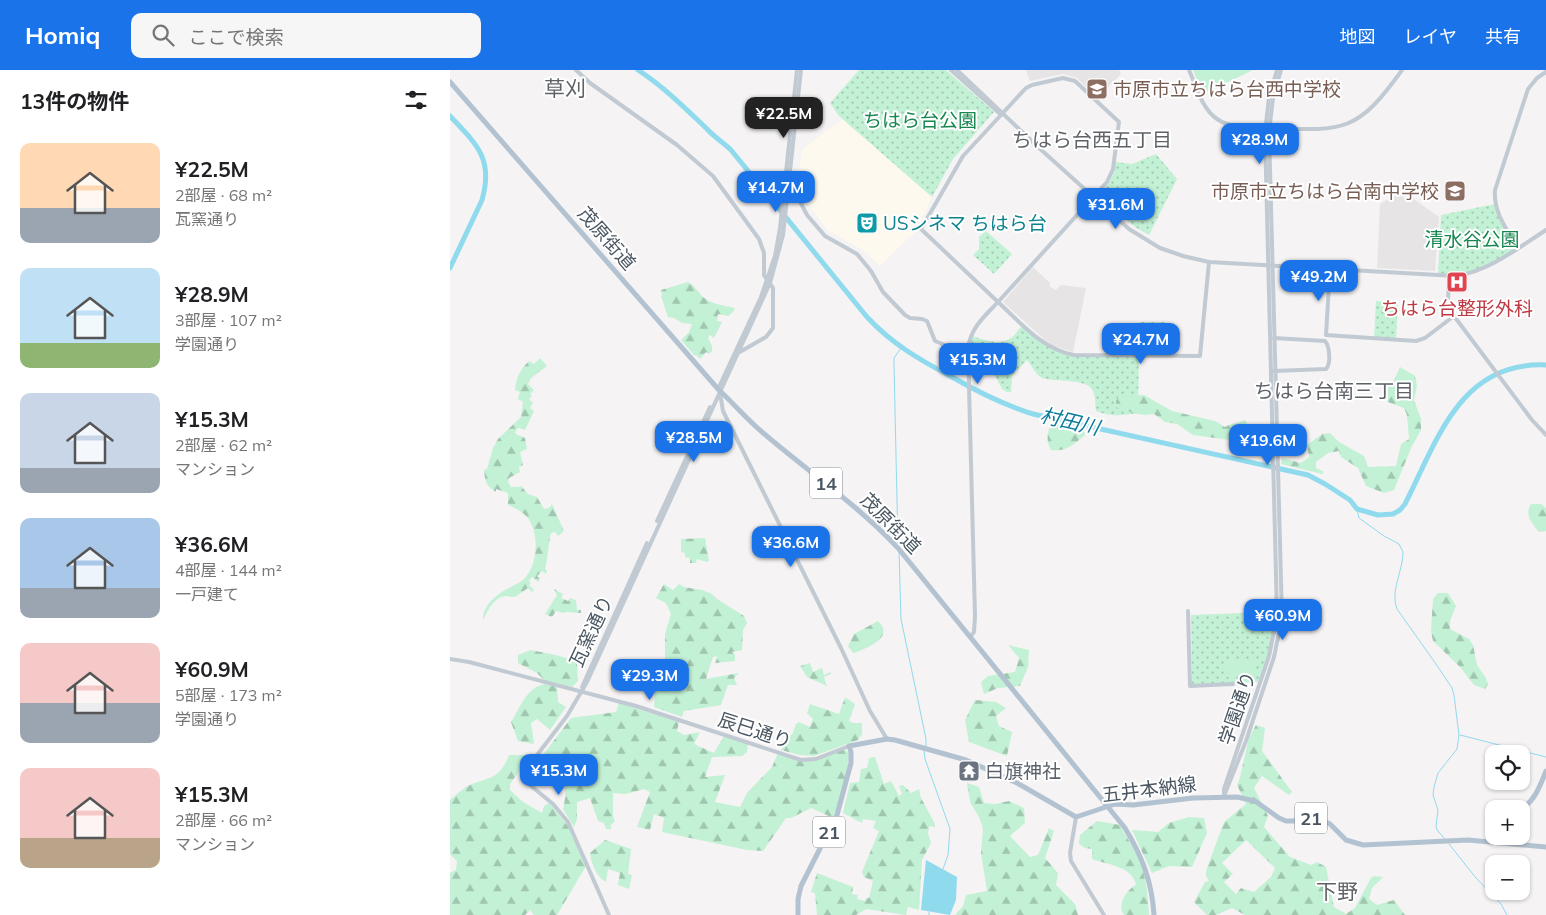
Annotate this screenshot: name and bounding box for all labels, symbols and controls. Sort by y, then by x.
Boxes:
search box [131,13,481,58]
text: Homiq [25,20,101,50]
icon: search [149,21,177,49]
text: ここで検索 [189,25,284,49]
text: 地図 [1340,25,1376,48]
text: レイヤ [1404,25,1457,48]
text: 共有 [1485,25,1521,48]
district label: 草刈 [544,75,586,101]
school or university icon: 市原市立ちはら台西中学校 [1085,77,1109,101]
place label: 市原市立ちはら台西中学校 [1113,77,1341,101]
icon: filters [402,86,430,114]
text: 13件の物件 [20,88,129,114]
pin: ¥22.5M [743,97,825,139]
text: ¥22.5M [756,103,812,123]
park label: ちはら台公園 [863,108,977,132]
pin: ¥28.9M [1219,122,1301,165]
district label: ちはら台西五丁目 [1012,127,1172,152]
text: ¥28.9M [1232,129,1288,149]
text: ¥22.5M [175,156,249,182]
icon: home [60,163,120,223]
pin: ¥14.7M [735,170,817,213]
text: ¥14.7M [748,177,804,197]
place label: 市原市立ちはら台南中学校 [1211,179,1439,203]
school or university icon: 市原市立ちはら台南中学校 [1443,179,1467,203]
text: 2部屋 · 68 m² [175,185,272,205]
pin: ¥31.6M [1075,188,1157,230]
text: ¥31.6M [1088,194,1144,214]
street label: 茂原街道 [573,201,641,275]
text: 瓦窯通り [175,209,239,229]
theatre icon: USシネマ ちはら台 [855,211,879,235]
place label: USシネマ ちはら台 [883,211,1047,235]
park label: 清水谷公園 [1424,227,1520,251]
pin: ¥49.2M [1278,260,1360,302]
text: ¥49.2M [1291,266,1347,286]
hospital icon: ちはら台整形外科 [1445,270,1469,294]
text: ¥28.9M [175,281,249,307]
icon: home [60,288,120,348]
place label: ちはら台整形外科 [1381,296,1533,320]
text: 3部屋 · 107 m² [175,310,282,330]
pin: ¥24.7M [1100,322,1182,365]
text: ¥24.7M [1113,329,1169,349]
text: 学園通り [175,334,239,354]
pin: ¥15.3M [937,342,1019,385]
text: ¥15.3M [950,349,1006,369]
district label: ちはら台南三丁目 [1254,378,1414,403]
water label: 村田川 [1038,402,1104,440]
text: ¥15.3M [175,406,249,432]
icon: home [60,413,120,473]
pin: ¥28.5M [653,420,735,463]
pin: ¥19.6M [1227,424,1309,466]
text: ¥28.5M [666,427,722,447]
text: ¥19.6M [1240,430,1296,450]
text: 2部屋 · 62 m² [175,435,272,455]
text: マンション [175,459,255,479]
road number: 14 [810,468,842,498]
street label: 茂原街道 [856,488,926,558]
pin: ¥36.6M [750,526,832,568]
text: ¥36.6M [175,531,249,557]
text: ¥36.6M [763,532,819,552]
icon: home [60,538,120,598]
text: 4部屋 · 144 m² [175,560,282,580]
text: 一戸建て [175,584,239,604]
street label: 瓦窯通り [564,591,618,671]
pin: ¥60.9M [1242,598,1324,641]
text: ¥60.9M [1255,605,1311,625]
text: ¥60.9M [175,656,249,682]
pin: ¥29.3M [609,658,691,701]
icon: home [60,663,120,723]
text: ¥29.3M [622,665,678,685]
street label: 学園通り [1213,668,1261,748]
text: 5部屋 · 173 m² [175,685,282,705]
street label: 辰巳通り [715,707,795,753]
text: 学園通り [175,709,239,729]
map controls [1485,745,1530,900]
button: locate [1485,745,1530,790]
pin: ¥15.3M [518,754,600,796]
temple icon: 白旗神社 [957,759,981,783]
place label: 白旗神社 [985,759,1061,783]
text: ¥15.3M [531,760,587,780]
street label: 五井本納線 [1100,771,1198,807]
text: ¥15.3M [175,781,249,807]
icon: home [60,788,120,848]
button: + [1485,800,1530,845]
road number: 21 [1295,802,1327,834]
text: 2部屋 · 66 m² [175,810,272,830]
road number: 21 [813,816,845,848]
text: マンション [175,834,255,854]
button: − [1485,855,1530,900]
district label: 下野 [1316,878,1358,904]

